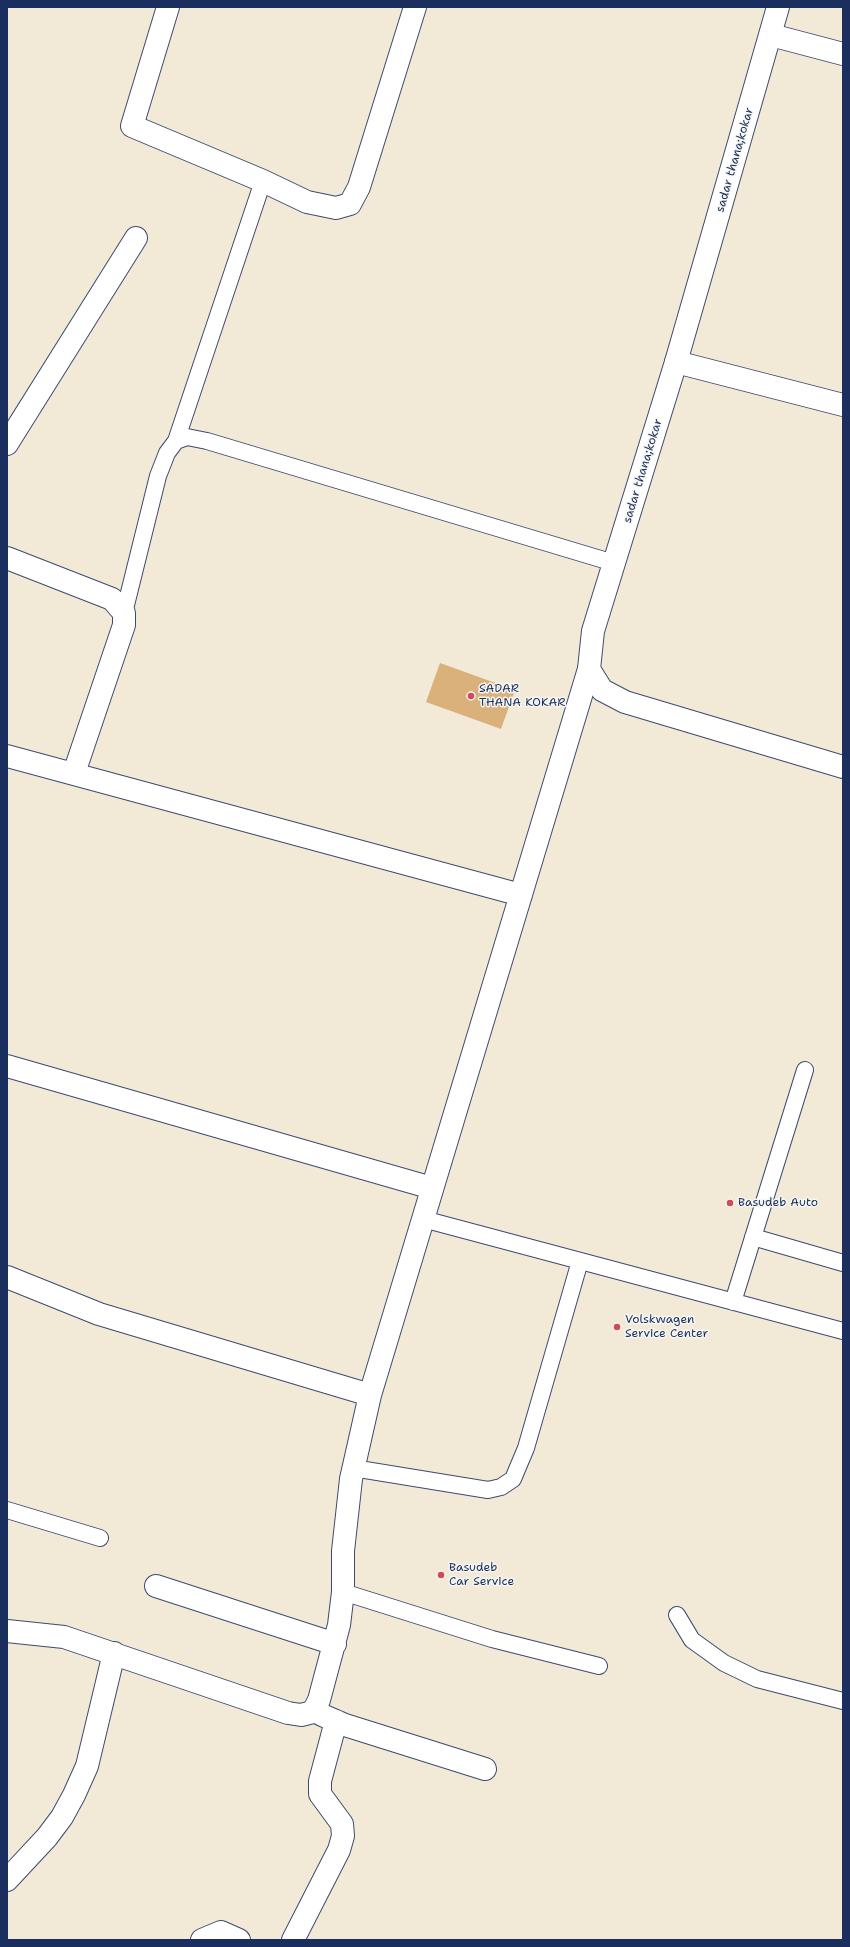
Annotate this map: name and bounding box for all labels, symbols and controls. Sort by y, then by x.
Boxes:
street label: sadar thana;kokar [713,106,757,214]
street label: sadar thana;kokar [620,417,666,525]
place label: SADAR THANA KOKAR [479,682,565,710]
marker: SADAR THANA KOKAR [466,691,476,701]
place label: Basudeb Auto [738,1196,818,1210]
marker: Basudeb Auto [725,1198,735,1208]
place label: Volskwagen Service Center [625,1313,708,1341]
marker: Volskwagen Service Center [612,1322,622,1332]
place label: Basudeb Car Service [449,1561,514,1589]
marker: Basudeb Car Service [436,1570,446,1580]

